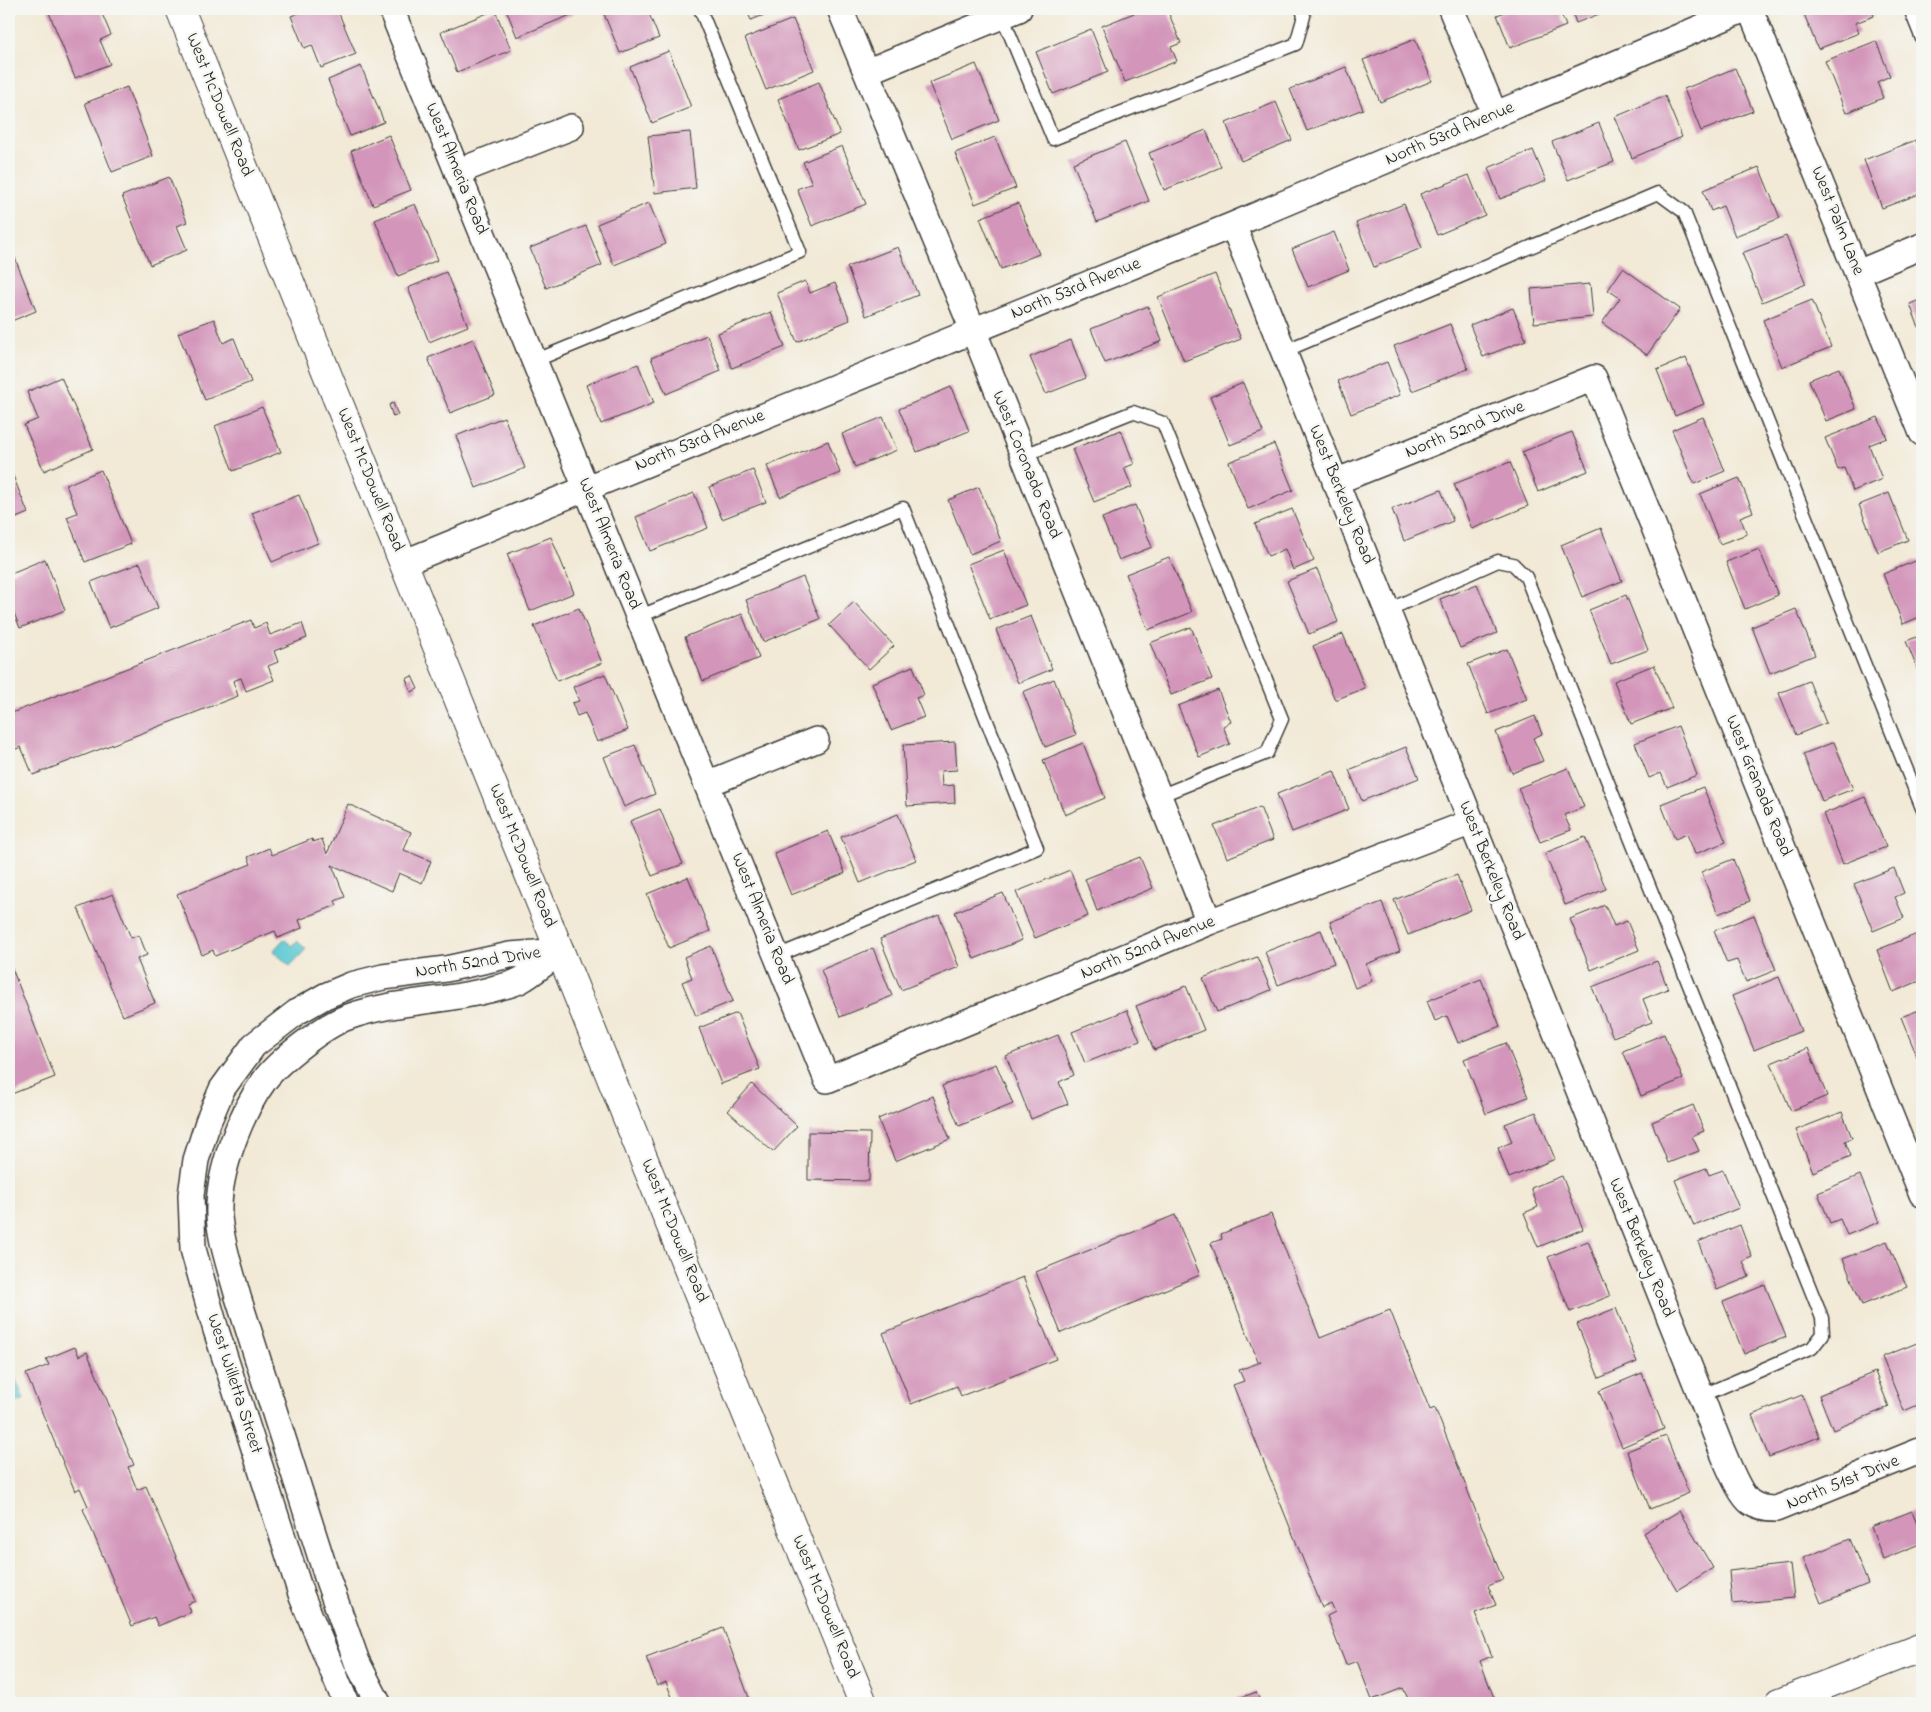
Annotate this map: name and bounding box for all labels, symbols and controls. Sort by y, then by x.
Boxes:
street label: West McDowell Road [178,29,260,181]
street label: North 53rd Avenue [1381,95,1519,173]
street label: West Almeria Road [418,99,494,239]
street label: West Palm Lane [1803,163,1871,280]
street label: North 53rd Avenue [1007,251,1146,327]
street label: West Coronado Road [984,387,1068,543]
street label: North 52nd Drive [1401,394,1529,466]
street label: North 53rd Avenue [631,403,770,479]
street label: West McDowell Road [329,404,411,556]
street label: West Berkeley Road [1301,421,1381,569]
street label: West Almeria Road [571,474,647,614]
street label: West Granada Road [1718,711,1798,861]
street label: West McDowell Road [481,780,563,932]
street label: West Berkeley Road [1451,797,1531,945]
street label: West Almeria Road [724,849,800,989]
street label: North 52nd Avenue [1077,909,1220,987]
street label: North 52nd Drive [413,940,543,986]
street label: West McDowell Road [633,1155,715,1307]
street label: West Berkeley Road [1601,1174,1681,1322]
street label: West Willetta Street [199,1311,269,1457]
street label: North 51st Drive [1783,1448,1904,1517]
street label: West McDowell Road [784,1531,866,1683]

